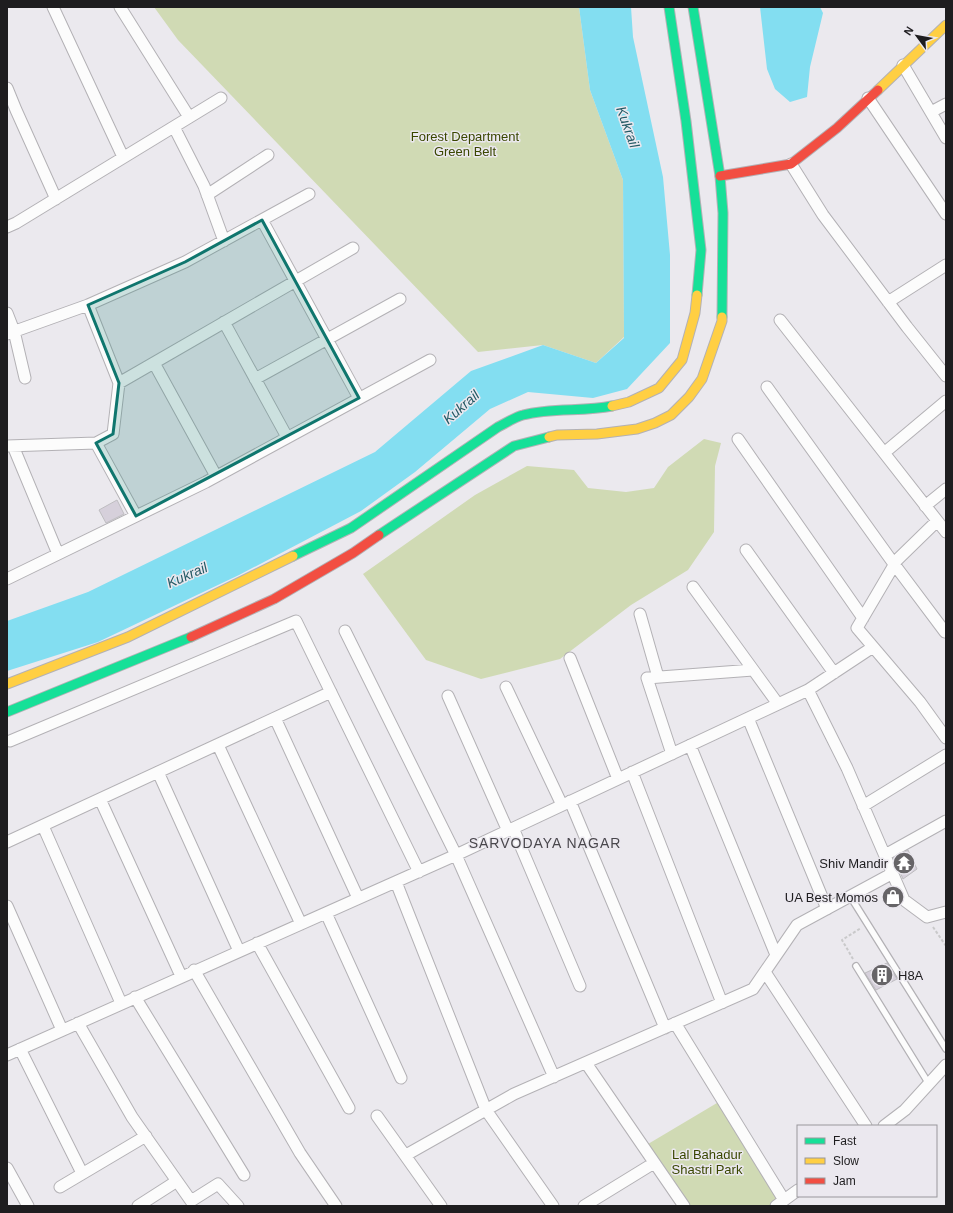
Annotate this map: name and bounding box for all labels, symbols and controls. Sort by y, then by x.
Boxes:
north arrow [897,16,937,56]
text: N [901,24,916,37]
water label: Kukrail [613,104,643,151]
park label: Forest Department Green Belt [411,129,520,159]
water label: Kukrail [440,386,483,427]
water label: Kukrail [164,559,211,591]
district label: SARVODAYA NAGAR [469,835,621,851]
temple icon: Shiv Mandir [891,850,917,876]
place label: Shiv Mandir [819,856,889,871]
shop icon: UA Best Momos [880,884,906,910]
place label: UA Best Momos [785,890,878,905]
building icon: H8A [869,962,895,988]
place label: H8A [898,968,924,983]
legend [797,1125,937,1197]
text: Fast [833,1134,857,1148]
park label: Lal Bahadur Shastri Park [672,1147,743,1177]
text: Slow [833,1154,859,1168]
text: Jam [833,1174,856,1188]

